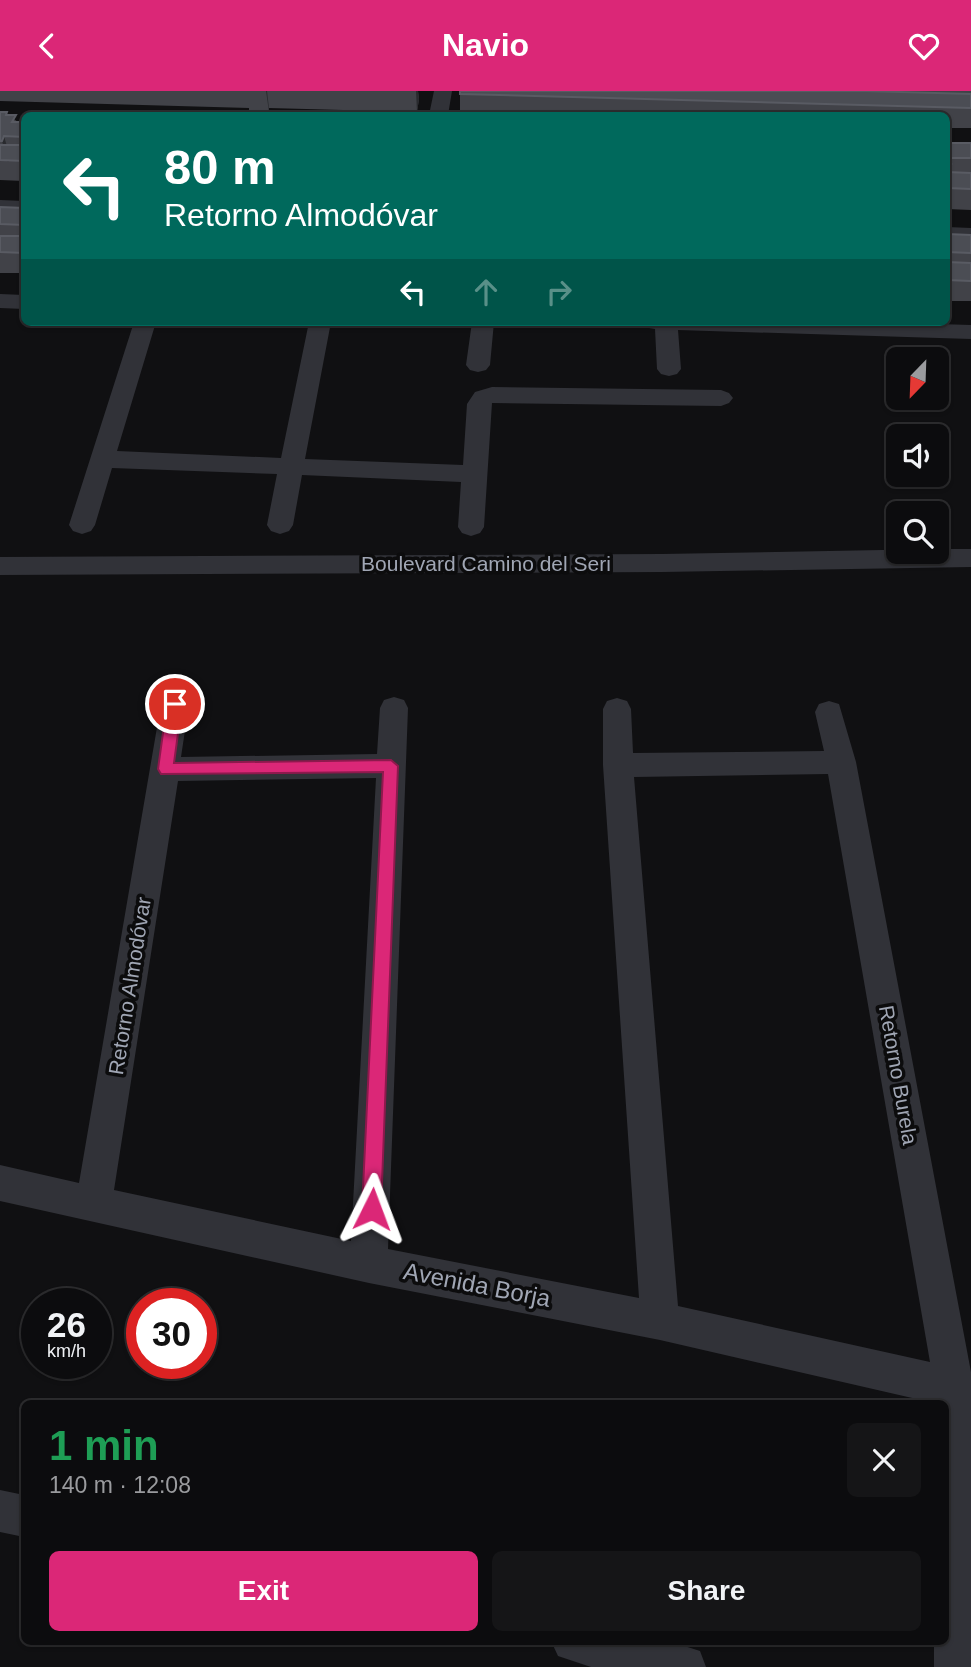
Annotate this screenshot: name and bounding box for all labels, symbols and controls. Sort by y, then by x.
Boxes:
icon: back [28,27,66,65]
text: Navio [442,27,529,63]
icon: heart [905,27,943,65]
icon: left [49,140,140,231]
text: 80 m [164,140,276,194]
text: Retorno Almodóvar [164,197,438,233]
icon: left [394,273,432,311]
icon: ahead [467,273,505,311]
icon: right [540,273,578,311]
north arrow [886,347,948,409]
map controls [886,347,949,564]
button: sound [886,424,949,487]
button: search [886,501,949,564]
street label: Boulevard Camino del Seri [361,552,611,575]
pin [145,674,205,734]
icon: arrive [156,685,194,723]
street label: Retorno Almodóvar [104,895,155,1076]
street label: Retorno Burela [875,1003,922,1147]
position arrow [335,1172,409,1246]
street label: Avenida Borja [401,1257,553,1312]
speed limit sign: 30 [126,1288,217,1379]
text: 26 [47,1305,86,1344]
text: km/h [47,1341,86,1361]
text: 1 min [49,1422,159,1469]
button: close [847,1423,921,1497]
text: 140 m · 12:08 [49,1472,191,1498]
button: Exit [49,1551,478,1631]
button: Share [492,1551,921,1631]

